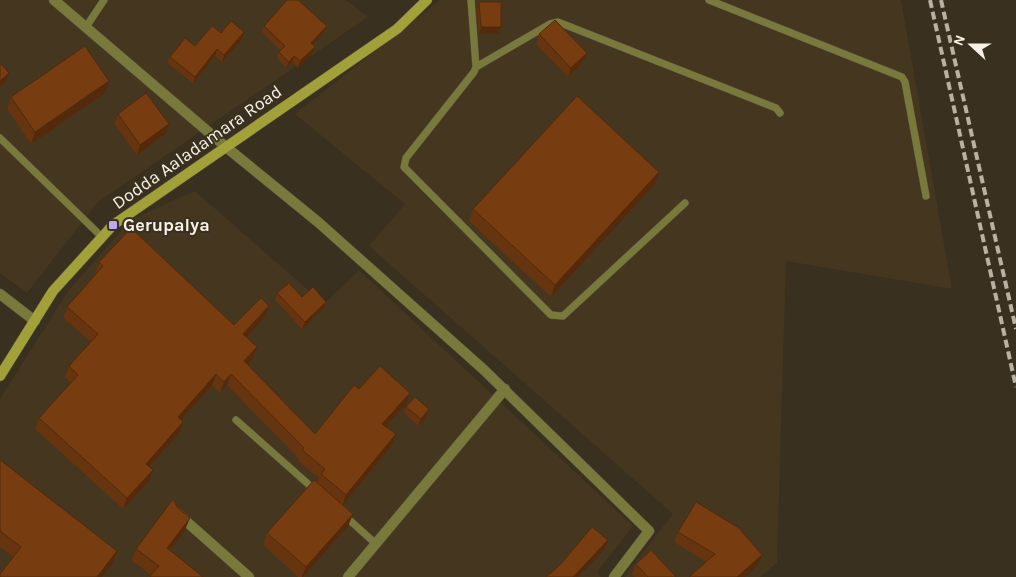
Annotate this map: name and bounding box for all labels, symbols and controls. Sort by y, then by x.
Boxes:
north arrow [946,20,996,70]
text: N [950,33,969,48]
street label: Dodda Aaladamara Road [108,80,286,214]
place label: Gerupalya [123,214,210,236]
marker: Gerupalya [107,219,119,231]

